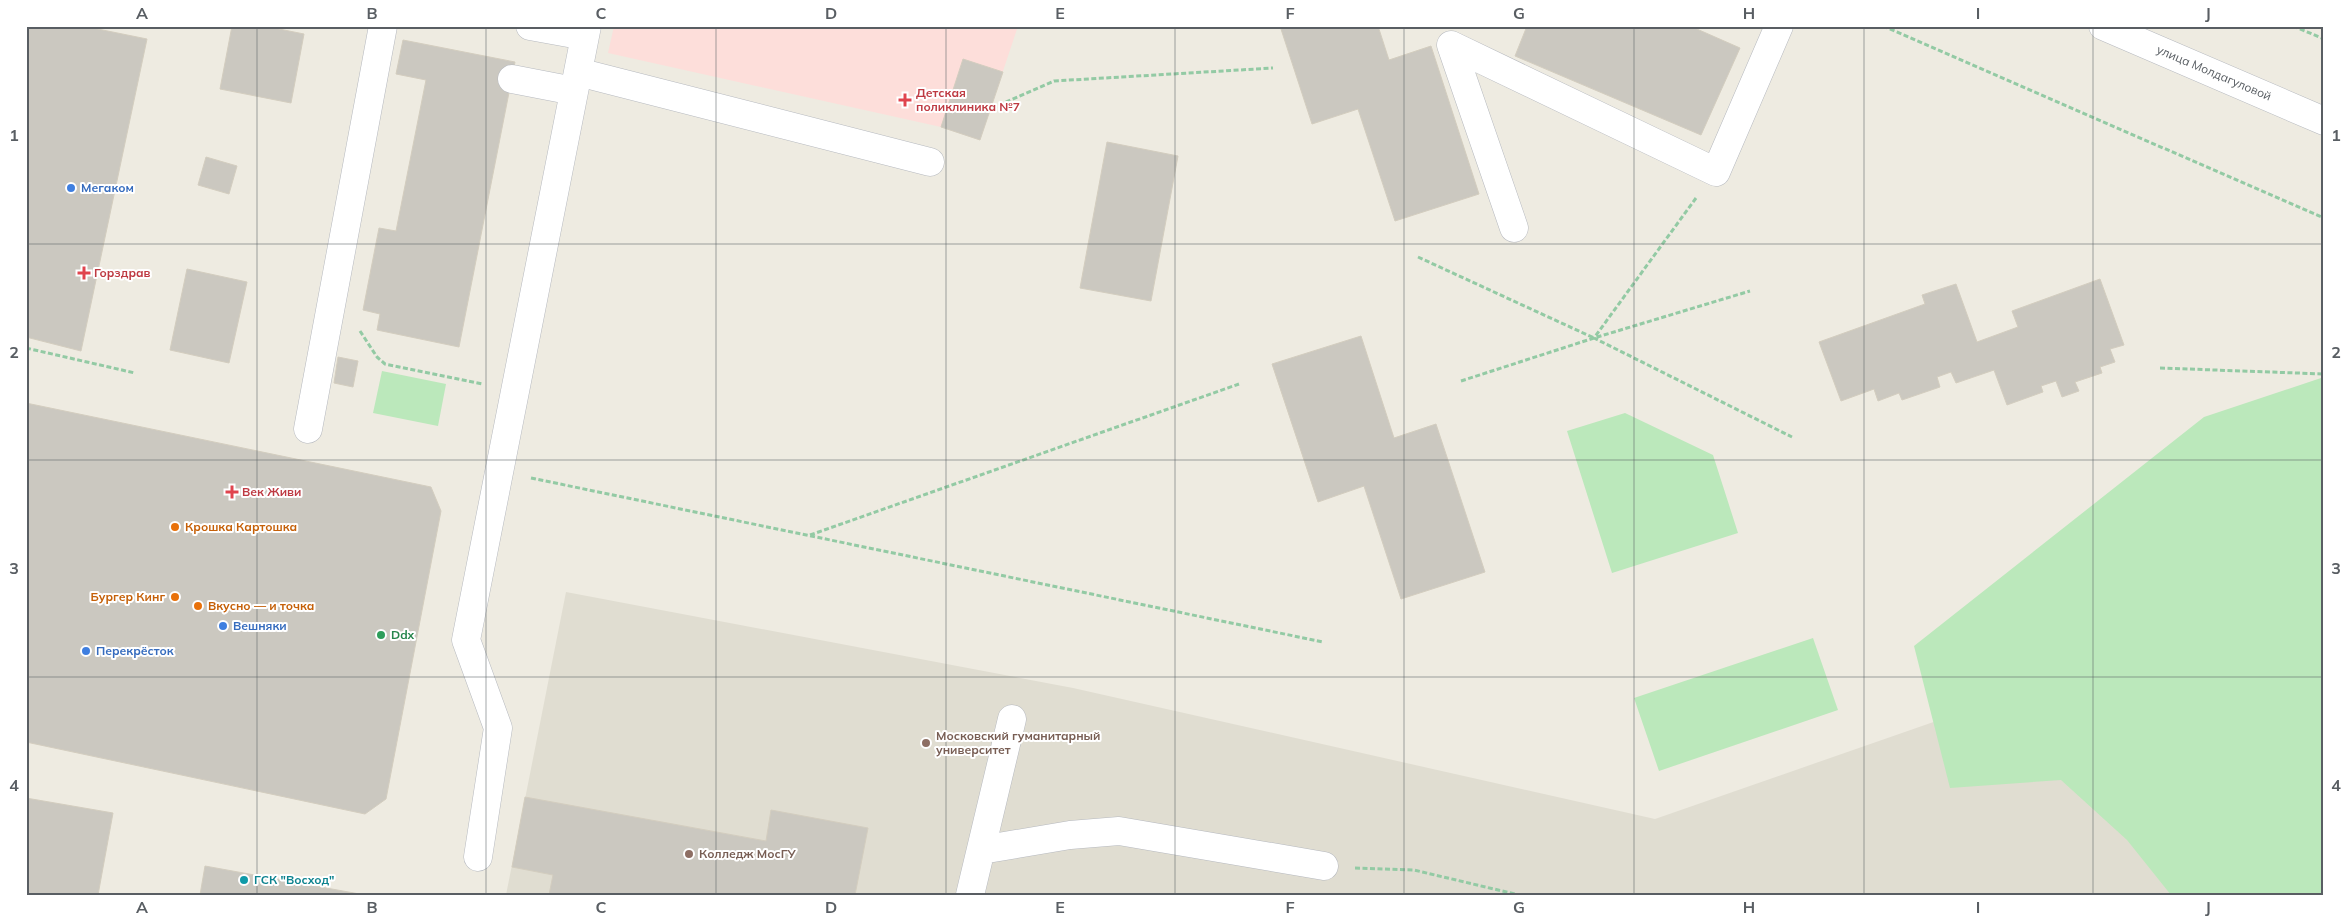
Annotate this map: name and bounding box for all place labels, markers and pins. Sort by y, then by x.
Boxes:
place label: Детская поликлиника №7 [916,85,1020,114]
marker: Детская поликлиника №7 [898,93,912,107]
place label: Мегаком [81,180,134,195]
marker: Мегаком [65,182,77,194]
place label: Горздрав [94,265,151,280]
marker: Горздрав [78,267,90,279]
place label: Век Живи [242,484,301,499]
marker: Век Живи [226,486,238,498]
place label: Крошка Картошка [185,519,297,534]
marker: Крошка Картошка [169,521,181,533]
place label: Бургер Кинг [91,589,165,604]
marker: Бургер Кинг [169,591,181,603]
place label: Вкусно — и точка [208,598,314,613]
marker: Вкусно — и точка [192,600,204,612]
place label: Вешняки [233,618,287,633]
marker: Вешняки [217,620,229,632]
place label: Ddx [391,627,415,642]
marker: Ddx [375,629,387,641]
place label: Перекрёсток [96,643,174,658]
marker: Перекрёсток [80,645,92,657]
place label: Московский гуманитарный университет [936,728,1100,757]
marker: Московский гуманитарный университет [920,737,932,749]
place label: Колледж МосГУ [699,846,797,861]
marker: Колледж МосГУ [683,848,695,860]
place label: ГСК "Восход" [254,872,335,887]
marker: ГСК "Восход" [238,874,250,886]

